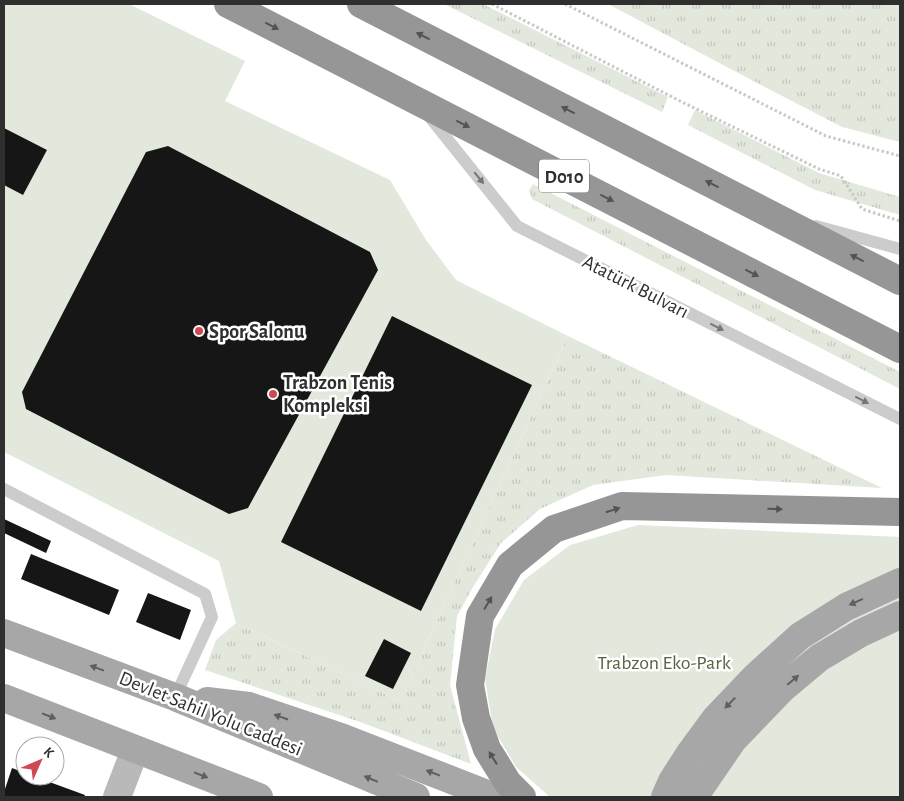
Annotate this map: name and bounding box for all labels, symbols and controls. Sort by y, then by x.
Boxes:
one-way arrow [264,22,279,30]
one-way arrow [416,32,430,40]
one-way arrow [560,106,575,114]
one-way arrow [456,120,470,128]
road number: D010 [539,160,589,192]
one-way arrow [473,171,484,184]
one-way arrow [705,180,719,188]
one-way arrow [600,194,615,202]
street label: Atatürk Bulvarı [579,252,692,322]
one-way arrow [850,254,864,262]
one-way arrow [745,269,759,277]
place label: Spor Salonu [209,322,305,342]
one-way arrow [710,323,724,331]
marker: Spor Salonu [193,325,205,337]
place label: Trabzon Tenis Kompleksi [283,373,392,416]
marker: Trabzon Tenis Kompleksi [267,388,279,400]
one-way arrow [855,396,869,404]
one-way arrow [606,505,621,513]
one-way arrow [767,506,783,514]
one-way arrow [483,596,492,609]
one-way arrow [849,598,863,606]
park label: Trabzon Eko-Park [597,653,731,673]
one-way arrow [89,664,104,672]
street label: Devlet Sahil Yolu Caddesi [116,668,305,760]
one-way arrow [786,675,799,686]
one-way arrow [724,697,736,709]
one-way arrow [42,712,57,720]
one-way arrow [273,712,288,720]
north arrow [15,736,65,786]
text: K [41,745,57,761]
one-way arrow [488,752,497,765]
one-way arrow [425,769,440,777]
one-way arrow [193,772,208,779]
one-way arrow [364,774,378,782]

